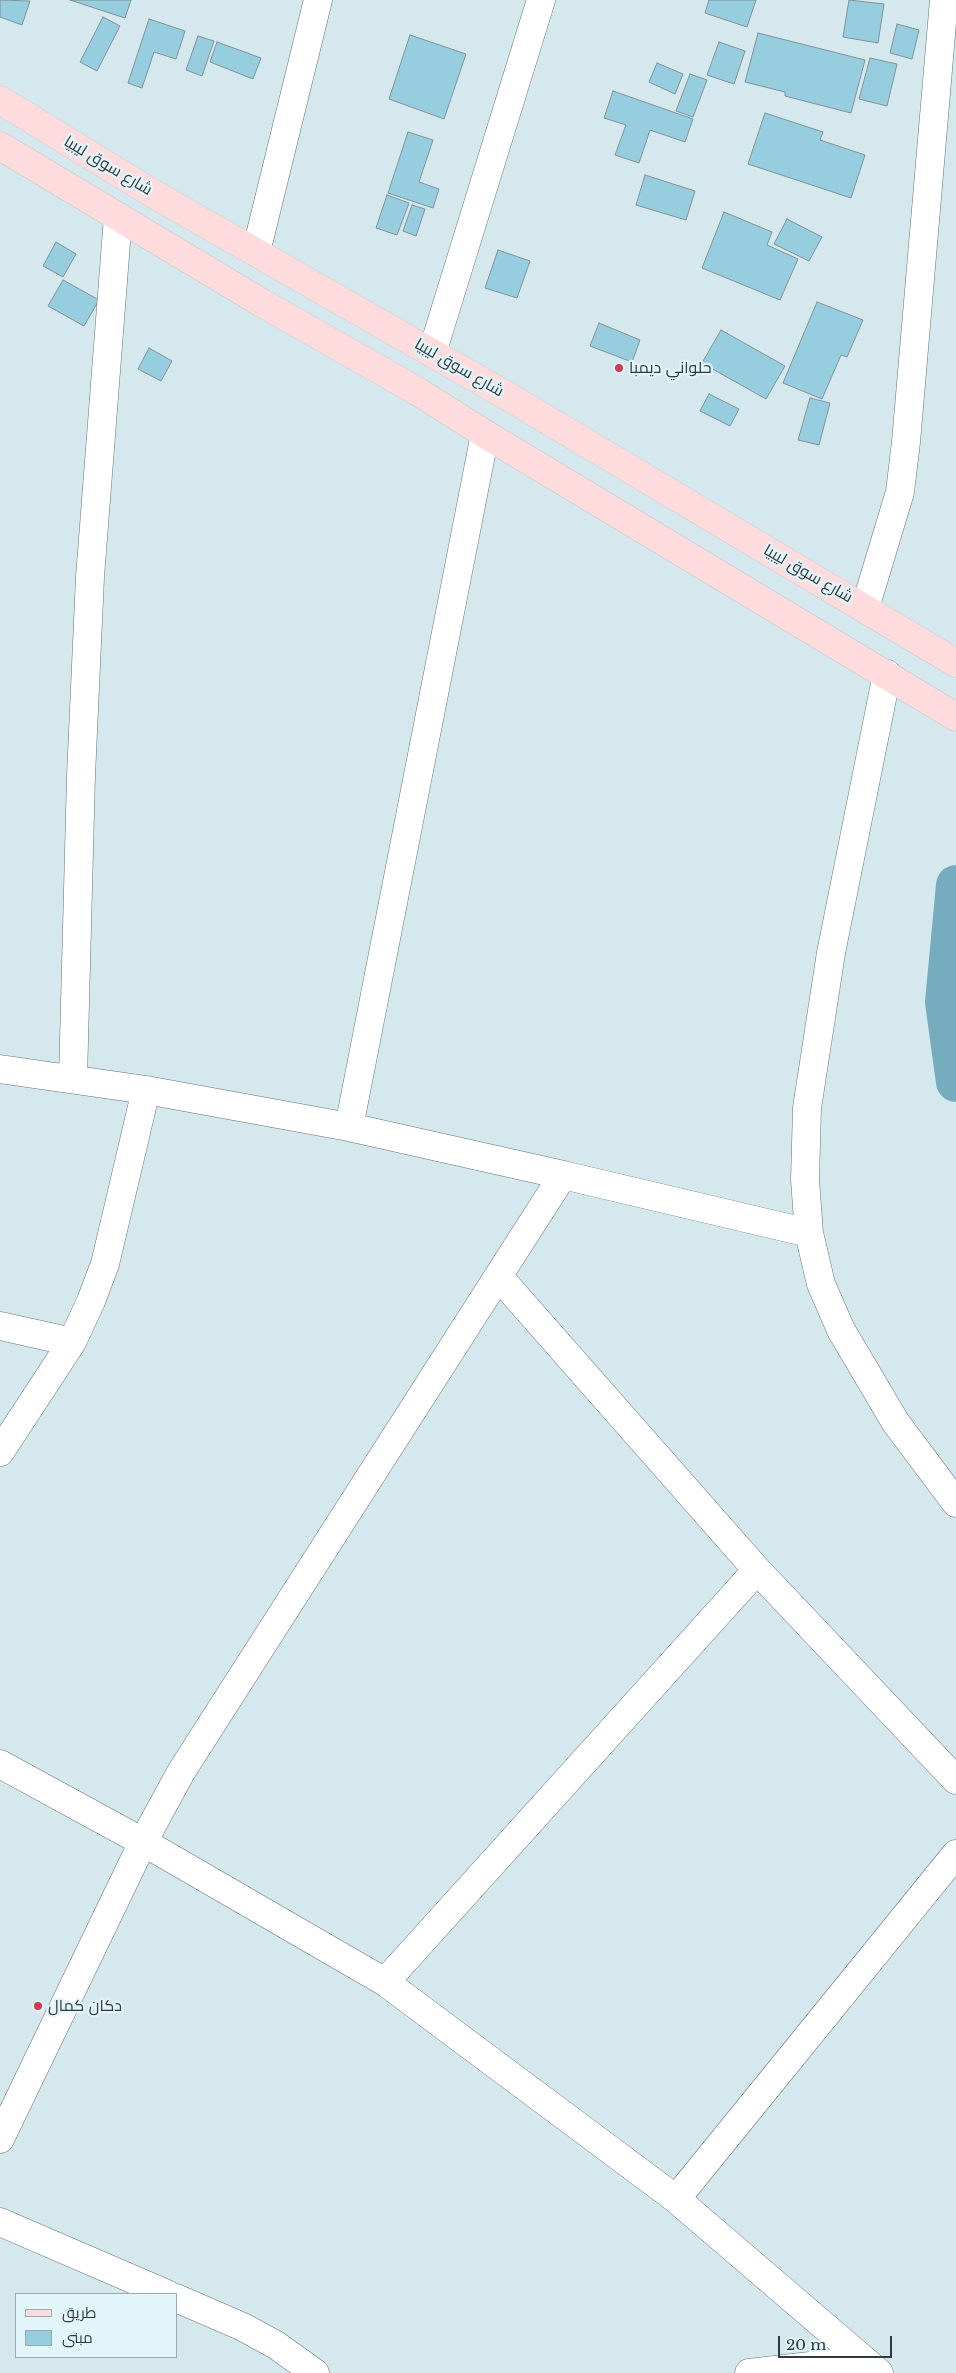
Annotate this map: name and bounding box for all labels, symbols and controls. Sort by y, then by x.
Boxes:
street label: شارع سوق ليبيا [60,132,156,200]
street label: شارع سوق ليبيا [411,335,507,401]
place label: حلواني ديمبا [629,358,712,378]
marker: حلواني ديمبا [613,362,625,374]
street label: شارع سوق ليبيا [760,541,856,607]
place label: دكان كمال [48,1996,122,2016]
marker: دكان كمال [32,2000,44,2012]
legend [15,2293,178,2358]
text: طريق [62,2303,96,2322]
scale bar [781,2326,895,2358]
text: مبنى [62,2328,93,2347]
text: 20 m [786,2335,826,2354]

